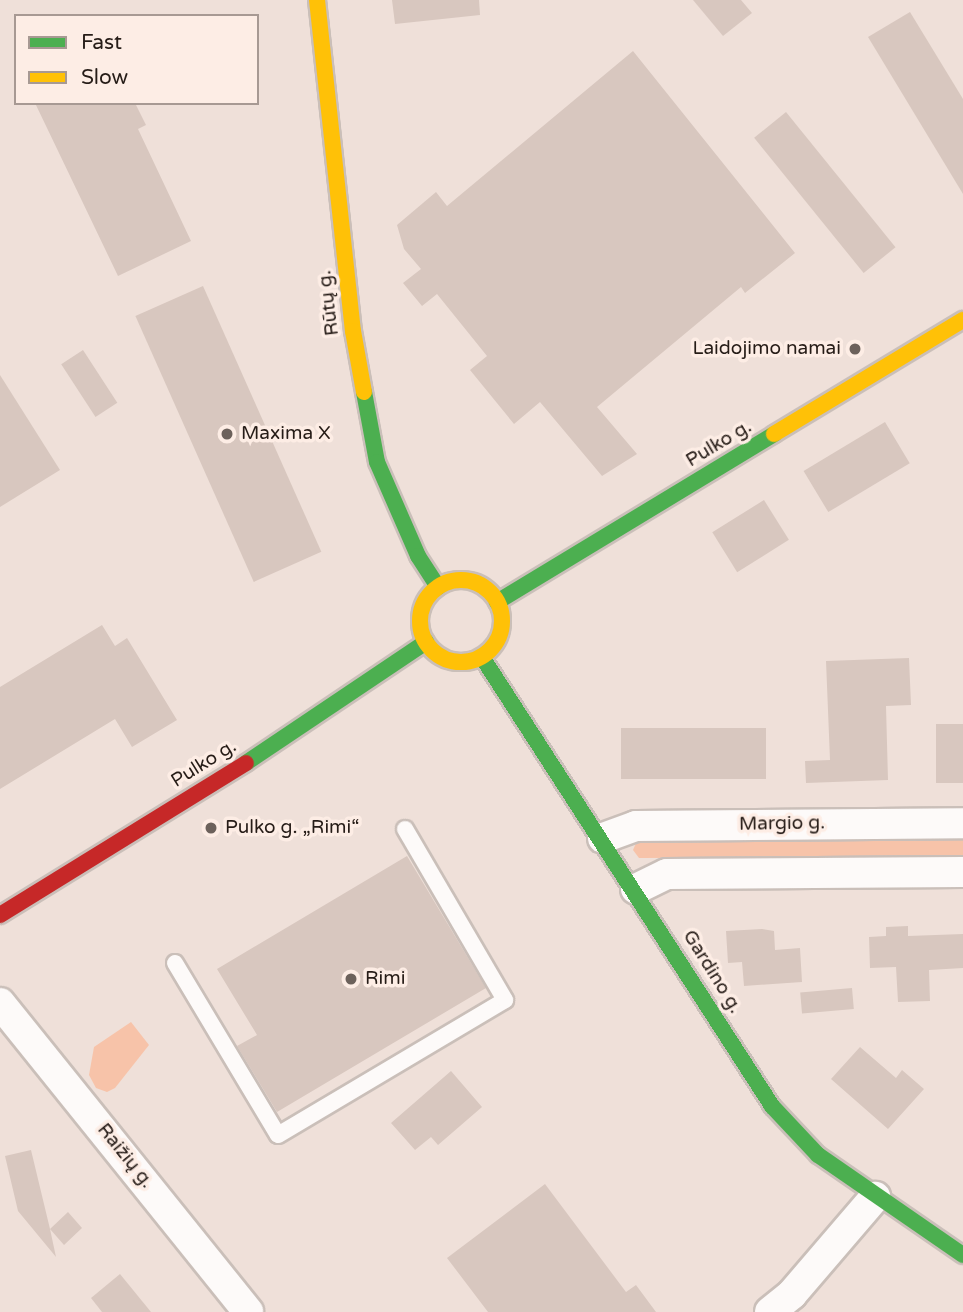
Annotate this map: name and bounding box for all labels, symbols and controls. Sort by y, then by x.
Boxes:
legend [14,14,259,105]
text: Fast [81,30,122,55]
text: Slow [81,65,128,90]
street label: Rūtų g. [314,269,344,337]
place label: Laidojimo namai [693,338,841,360]
marker: Laidojimo namai [847,341,863,357]
street label: Pulko g. [682,416,756,472]
place label: Maxima X [241,423,331,445]
marker: Maxima X [219,426,235,442]
street label: Pulko g. [167,735,241,793]
street label: Margio g. [739,812,825,836]
place label: Pulko g. „Rimi“ [225,817,360,839]
marker: Pulko g. „Rimi“ [203,820,219,836]
street label: Gardino g. [677,926,747,1018]
place label: Rimi [365,968,405,990]
marker: Rimi [343,971,359,987]
street label: Raižių g. [92,1119,158,1193]

